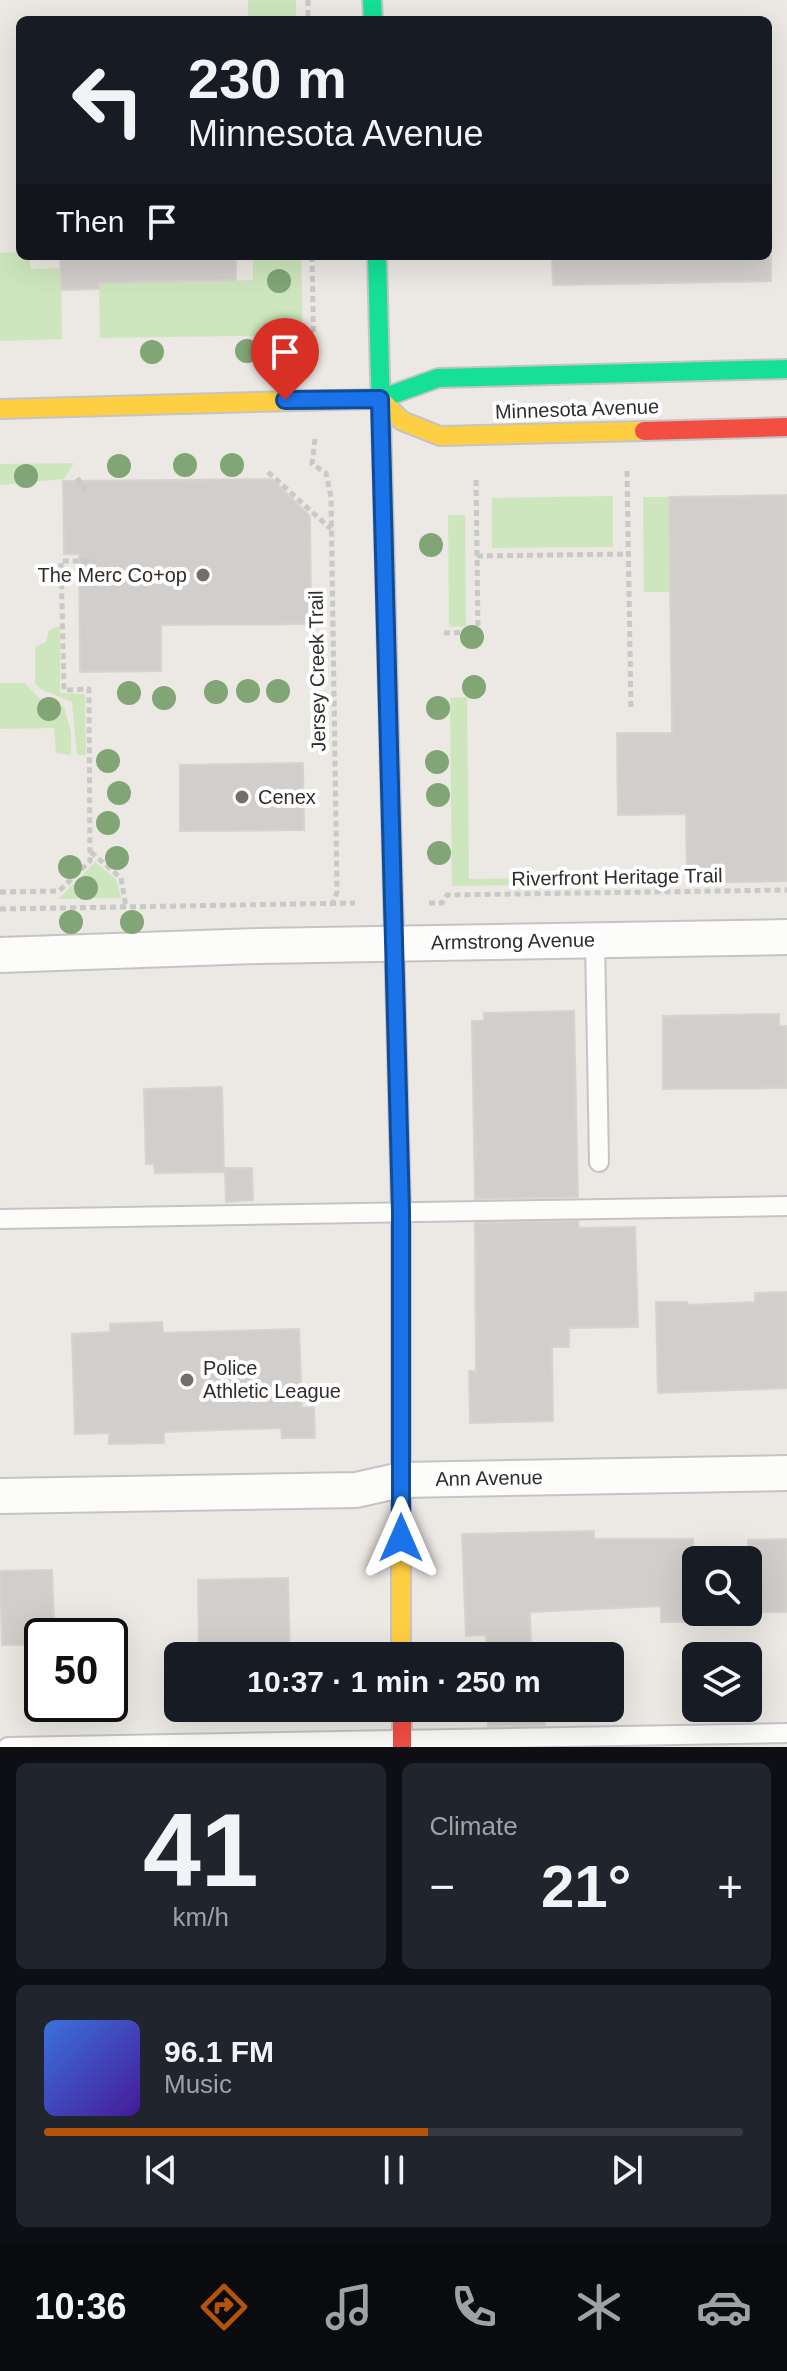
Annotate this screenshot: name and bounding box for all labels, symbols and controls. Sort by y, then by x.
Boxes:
text: 230 m [188,47,347,110]
icon: left [56,48,160,152]
text: Minnesota Avenue [188,113,484,154]
icon: arrive [140,200,184,244]
text: Then [56,205,124,238]
pin [251,318,319,400]
icon: arrive [263,330,307,374]
street label: Minnesota Avenue [495,395,659,423]
place label: The Merc Co+op [37,564,187,586]
marker: The Merc Co+op [194,566,212,584]
street label: Jersey Creek Trail [305,590,329,752]
place label: Cenex [258,786,316,808]
marker: Cenex [233,788,251,806]
street label: Riverfront Heritage Trail [511,864,723,890]
street label: Armstrong Avenue [431,929,595,953]
place label: Police Athletic League [203,1357,341,1402]
marker: Police Athletic League [178,1371,196,1389]
street label: Ann Avenue [435,1466,543,1490]
position arrow [359,1496,443,1580]
map controls [682,1546,762,1722]
button: search [682,1546,762,1626]
speed limit sign: 50 [24,1618,128,1722]
button: layers [682,1642,762,1722]
text: 10:37 · 1 min · 250 m [247,1665,541,1698]
text: 41 [143,1792,259,1908]
text: Climate [430,1811,518,1841]
text: 21° [541,1853,632,1920]
text: − [430,1862,455,1911]
text: + [717,1862,743,1911]
text: km/h [173,1902,229,1932]
text: 96.1 FM [164,2035,274,2068]
text: Music [164,2069,232,2099]
icon: previous [139,2148,183,2192]
icon: pause [372,2148,416,2192]
icon: next [605,2148,649,2192]
icon: directions [196,2279,252,2335]
icon: music [321,2279,377,2335]
icon: phone [446,2279,502,2335]
icon: climate [571,2279,627,2335]
icon: car [696,2279,752,2335]
text: 10:36 [35,2286,127,2327]

